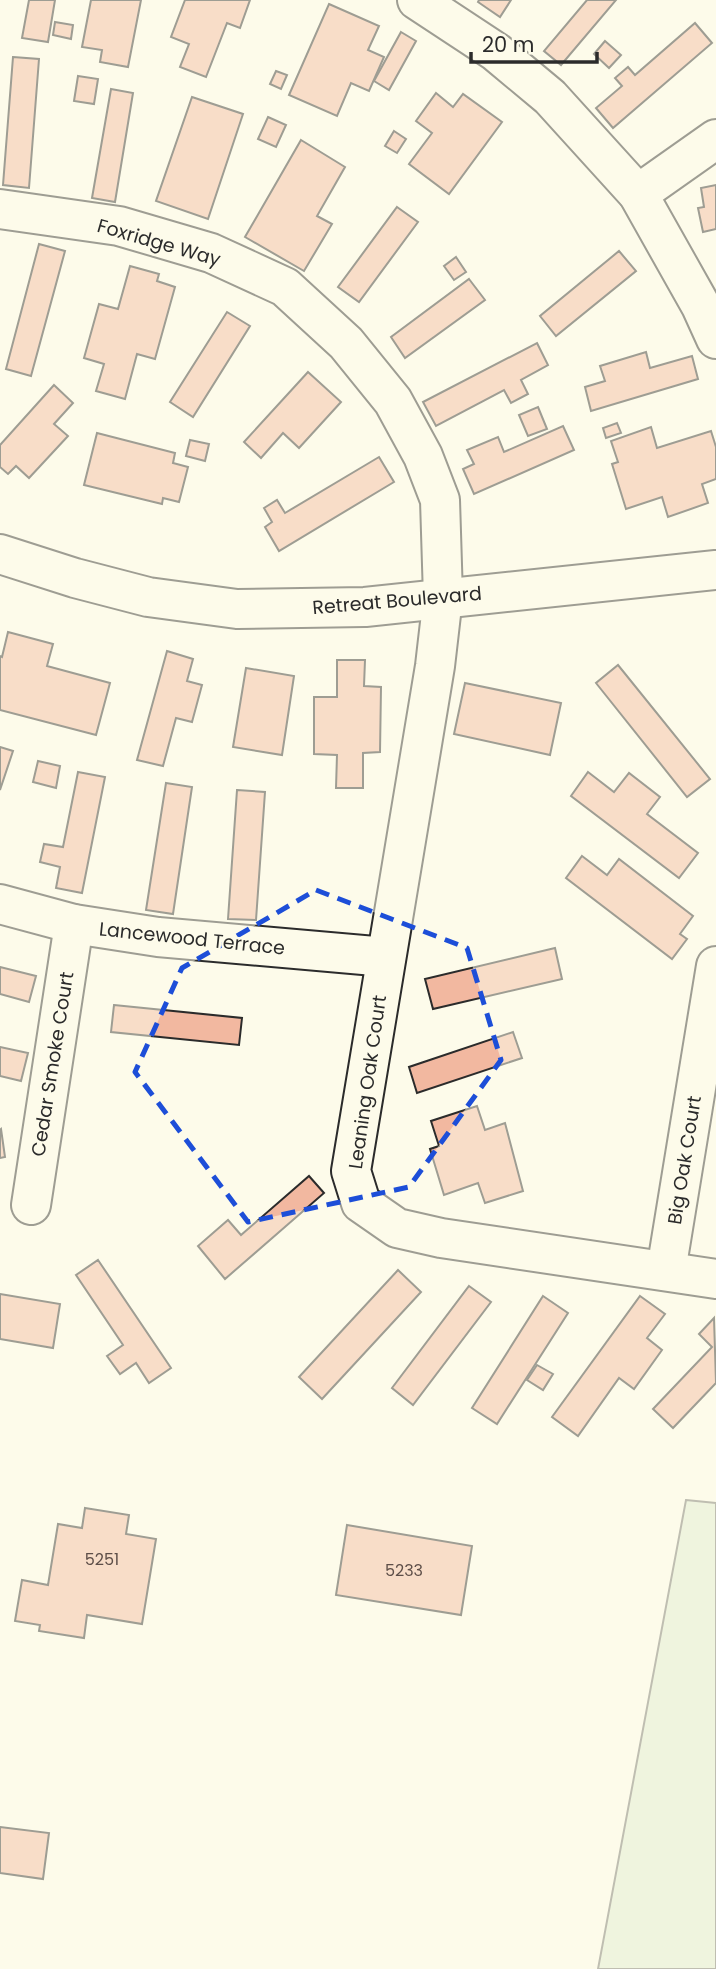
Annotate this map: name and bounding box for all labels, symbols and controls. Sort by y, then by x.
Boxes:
scale bar [471,21,597,65]
text: 20 m [482,30,535,59]
street label: Foxridge Way [94,212,224,273]
street label: Retreat Boulevard [311,580,483,621]
street label: Lancewood Terrace [98,915,286,962]
street label: Cedar Smoke Court [25,970,80,1158]
street label: Leaning Oak Court [342,993,393,1171]
street label: Big Oak Court [661,1094,708,1226]
house number: 5251 [85,1548,119,1571]
house number: 5233 [385,1559,423,1582]

